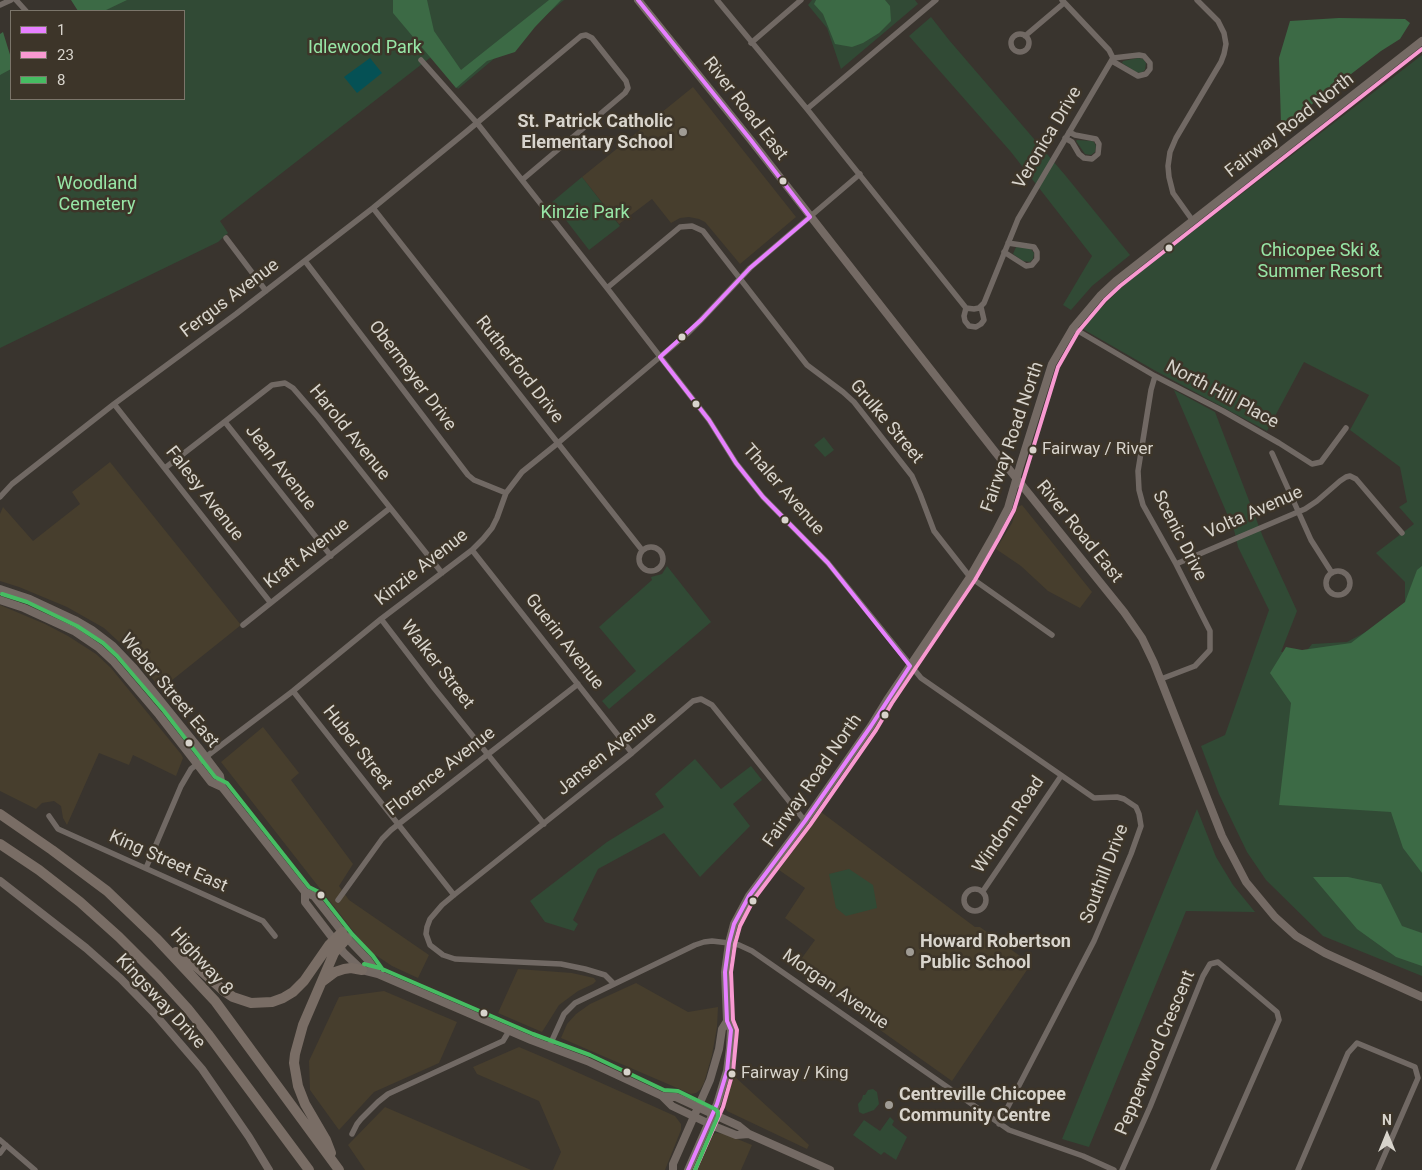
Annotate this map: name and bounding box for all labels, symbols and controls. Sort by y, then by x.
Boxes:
legend [10,10,185,100]
text: 1 [57,21,65,39]
park label: Idlewood Park [308,37,422,59]
text: 23 [57,46,74,64]
street label: River Road East [698,53,792,165]
street label: Fairway Road North [1221,69,1359,183]
text: 8 [57,71,65,89]
street label: Veronica Drive [1009,83,1087,193]
place label: St. Patrick Catholic Elementary School [517,111,673,154]
marker: St. Patrick Catholic Elementary School [677,126,689,138]
park label: Woodland Cemetery [57,173,137,215]
unlabelled marker [778,176,788,186]
park label: Kinzie Park [540,202,630,224]
park label: Chicopee Ski & Summer Resort [1258,240,1382,282]
unlabelled marker [1164,243,1174,253]
street label: Fergus Avenue [176,255,284,343]
street label: Rutherford Drive [470,312,568,428]
street label: Obermeyer Drive [364,317,460,435]
unlabelled marker [677,332,687,342]
street label: North Hill Place [1162,356,1282,434]
street label: Fairway Road North [977,359,1049,515]
street label: Grulke Street [845,376,927,468]
street label: Harold Avenue [304,381,394,485]
unlabelled marker [691,399,701,409]
street label: Jean Avenue [240,421,320,515]
street label: Thaler Avenue [738,440,828,540]
place label: Fairway / River [1042,440,1153,460]
street label: Falesy Avenue [160,442,248,546]
marker: Fairway / River [1028,445,1038,455]
street label: River Road East [1031,477,1127,587]
street label: Volta Avenue [1202,482,1306,544]
street label: Scenic Drive [1147,487,1211,585]
street label: Kraft Avenue [260,514,354,594]
unlabelled marker [780,515,790,525]
street label: Kinzie Avenue [371,525,473,611]
street label: Guerin Avenue [520,590,608,694]
street label: Walker Street [396,616,478,714]
street label: Weber Street East [115,629,223,753]
street label: Huber Street [318,702,396,794]
street label: Jansen Avenue [553,707,661,801]
street label: Fairway Road North [759,710,867,852]
unlabelled marker [880,710,890,720]
street label: Florence Avenue [382,723,500,821]
unlabelled marker [184,738,194,748]
street label: Windom Road [969,772,1049,878]
street label: Southill Drive [1076,821,1134,927]
street label: King Street East [105,826,231,898]
unlabelled marker [316,890,326,900]
unlabelled marker [748,896,758,906]
street label: Highway 8 [165,924,237,1000]
place label: Howard Robertson Public School [920,931,1071,974]
street label: Morgan Avenue [778,945,892,1035]
marker: Howard Robertson Public School [904,946,916,958]
street label: Kingsway Drive [111,950,209,1054]
street label: Pepperwood Crescent [1112,967,1200,1139]
unlabelled marker [479,1008,489,1018]
place label: Fairway / King [741,1064,849,1084]
unlabelled marker [622,1067,632,1077]
marker: Fairway / King [727,1069,737,1079]
place label: Centreville Chicopee Community Centre [899,1084,1066,1126]
marker: Centreville Chicopee Community Centre [883,1099,895,1111]
north arrow [1362,1110,1412,1160]
text: N [1382,1112,1392,1128]

